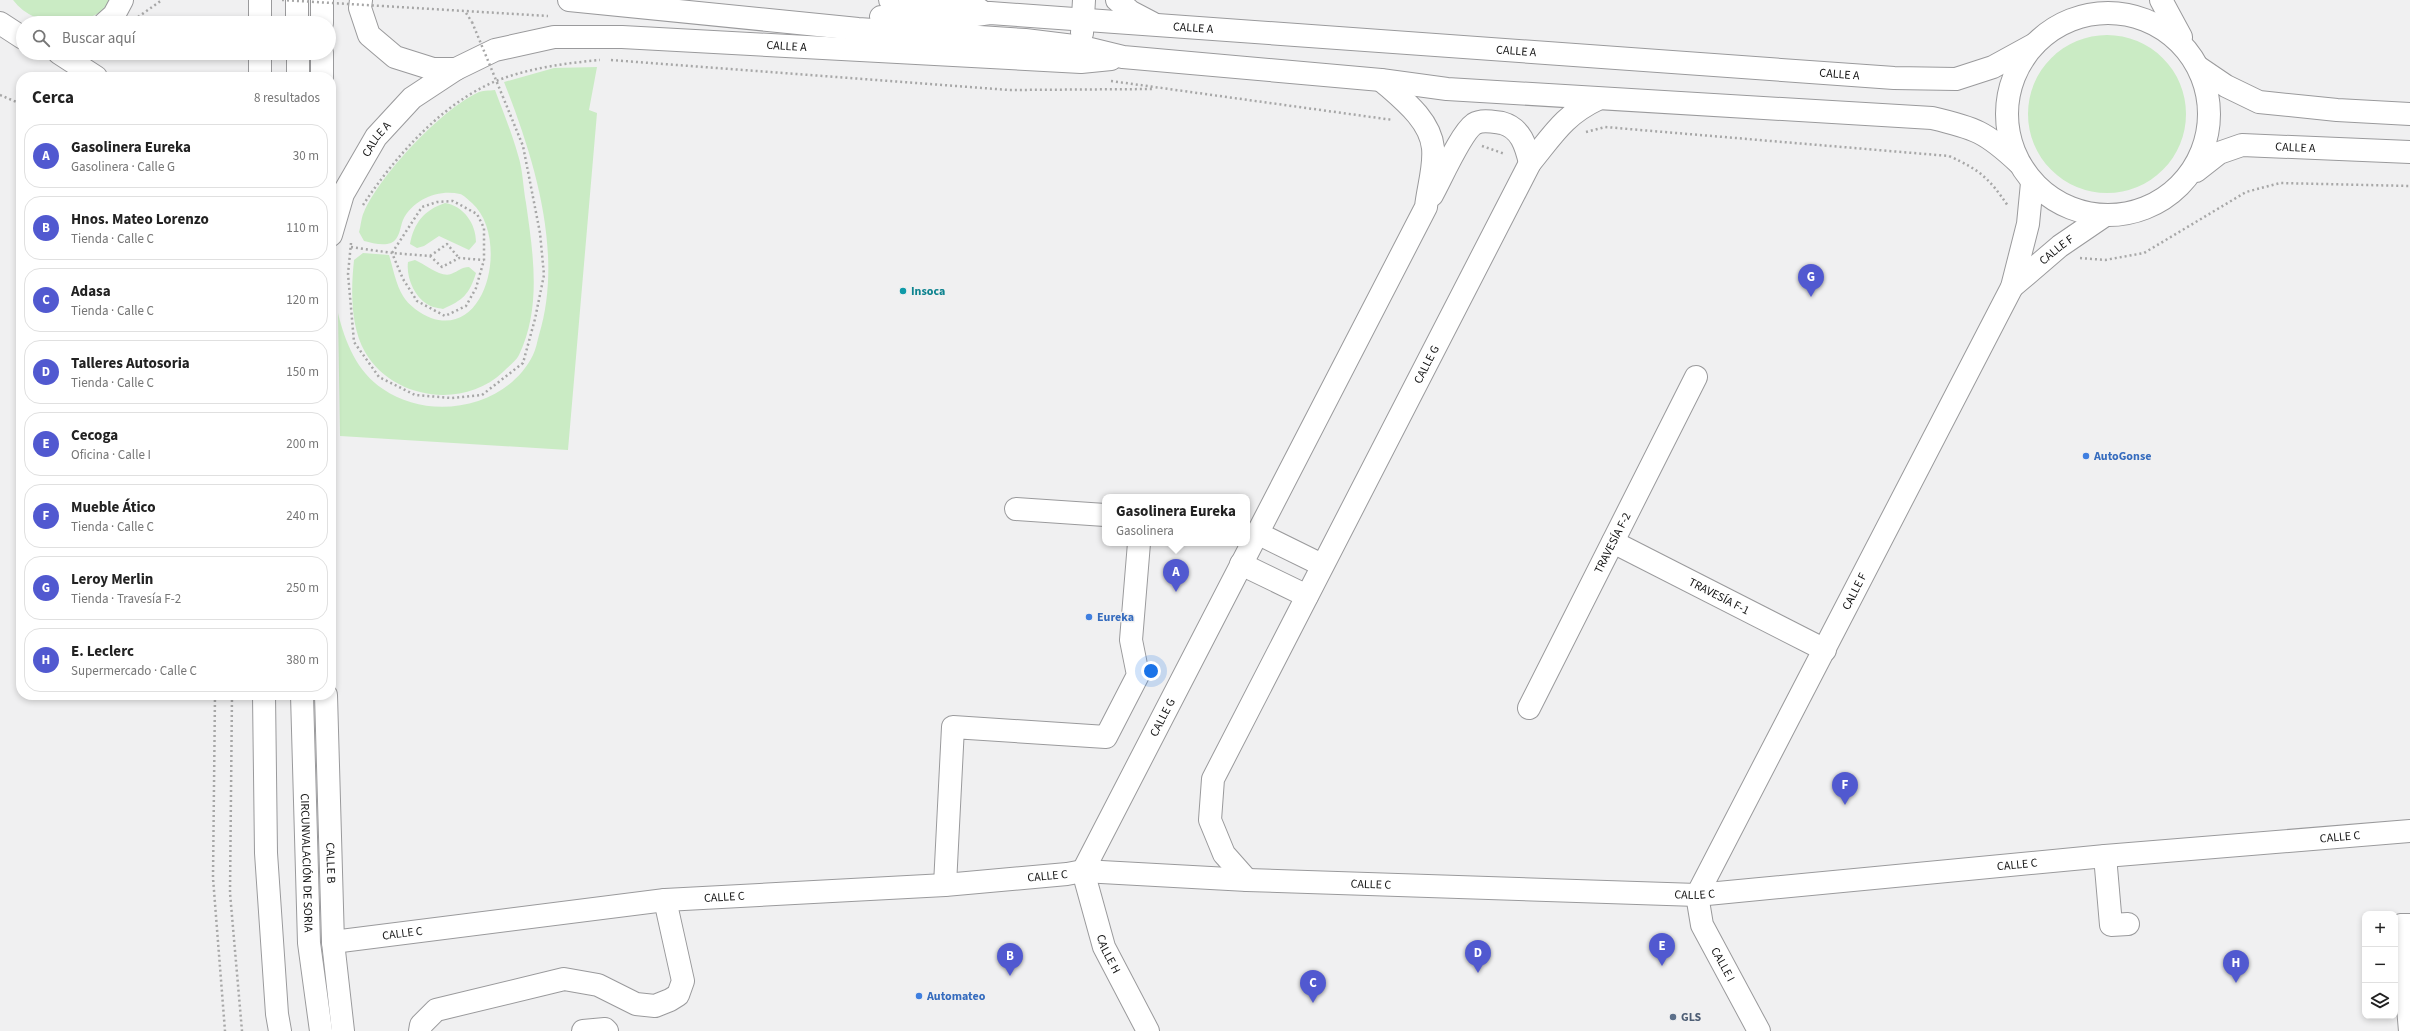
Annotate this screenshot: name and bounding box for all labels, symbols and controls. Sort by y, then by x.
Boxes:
search box [16,16,336,60]
street label: CALLE A [1172,18,1214,38]
icon: search [30,27,52,49]
text: Buscar aquí [62,28,135,49]
street label: CALLE A [766,36,808,56]
street label: CALLE A [1496,41,1537,61]
street label: CALLE A [1819,64,1861,84]
text: Cerca [32,86,74,110]
text: 8 resultados [254,89,320,107]
street label: CALLE A [358,117,395,160]
text: Gasolinera Eureka [71,137,191,158]
street label: CALLE A [2275,138,2316,157]
text: A [42,147,50,165]
text: 30 m [293,147,319,165]
text: Gasolinera · Calle G [71,158,175,176]
text: Hnos. Mateo Lorenzo [71,209,209,230]
text: B [42,219,50,237]
text: 110 m [286,219,319,237]
text: Tienda · Calle C [71,230,154,248]
street label: CALLE F [2035,231,2077,269]
pin: G [1798,264,1824,297]
text: Adasa [71,281,111,302]
place label: Insoca [911,283,945,300]
marker: Insoca [898,286,908,296]
text: C [42,291,50,309]
text: 120 m [286,291,319,309]
text: Tienda · Calle C [71,302,154,320]
street label: CALLE G [1409,342,1443,386]
text: Talleres Autosoria [71,353,190,374]
text: D [42,363,50,381]
text: 150 m [286,363,319,381]
text: Tienda · Calle C [71,374,154,392]
text: Cecoga [71,425,118,446]
text: E [42,435,50,453]
text: 200 m [286,435,319,453]
text: Oficina · Calle I [71,446,151,464]
place label: AutoGonse [2093,448,2151,465]
marker: AutoGonse [2081,451,2091,461]
popup [1102,494,1250,546]
text: Mueble Ático [71,497,156,518]
text: Gasolinera Eureka [1116,501,1236,522]
text: F [43,507,49,525]
text: 240 m [286,507,319,525]
street label: TRAVESÍA F-2 [1590,509,1635,576]
text: Tienda · Calle C [71,518,154,536]
text: Gasolinera [1116,522,1174,540]
pin: A [1163,559,1189,592]
text: Leroy Merlin [71,569,153,590]
street label: CALLE F [1838,570,1871,613]
street label: TRAVESÍA F-1 [1686,573,1752,619]
text: G [42,579,50,597]
text: 250 m [286,579,319,597]
text: Tienda · Travesía F-2 [71,590,181,608]
place label: Eureka [1097,609,1134,626]
marker: Eureka [1084,612,1094,622]
text: E. Leclerc [71,641,134,662]
text: H [42,651,50,669]
text: 380 m [286,651,319,669]
your location [1141,661,1161,681]
text: Supermercado · Calle C [71,662,197,680]
street label: CALLE G [1145,695,1179,740]
pin: F [1832,772,1858,805]
street label: CIRCUNVALACIÓN DE SORIA [296,793,317,933]
street label: CALLE C [2319,827,2361,847]
street label: CALLE B [322,842,340,884]
street label: CALLE C [1996,854,2038,875]
street label: CALLE C [1027,865,1069,886]
street label: CALLE C [1350,875,1392,893]
street label: CALLE C [1674,885,1716,904]
street label: CALLE C [704,887,745,906]
map controls [2362,911,2398,1019]
button: + [2362,911,2398,947]
street label: CALLE C [381,922,424,944]
street label: CALLE H [1092,933,1125,977]
pin: E [1649,933,1675,966]
pin: D [1465,940,1491,973]
pin: B [997,943,1023,976]
street label: CALLE I [1707,944,1739,985]
button: − [2362,947,2398,983]
pin: H [2223,950,2249,983]
pin: C [1300,970,1326,1003]
button: layers [2362,983,2398,1019]
place label: Automateo [926,988,986,1005]
marker: Automateo [914,991,924,1001]
place label: GLS [1681,1009,1702,1026]
marker: GLS [1668,1012,1678,1022]

